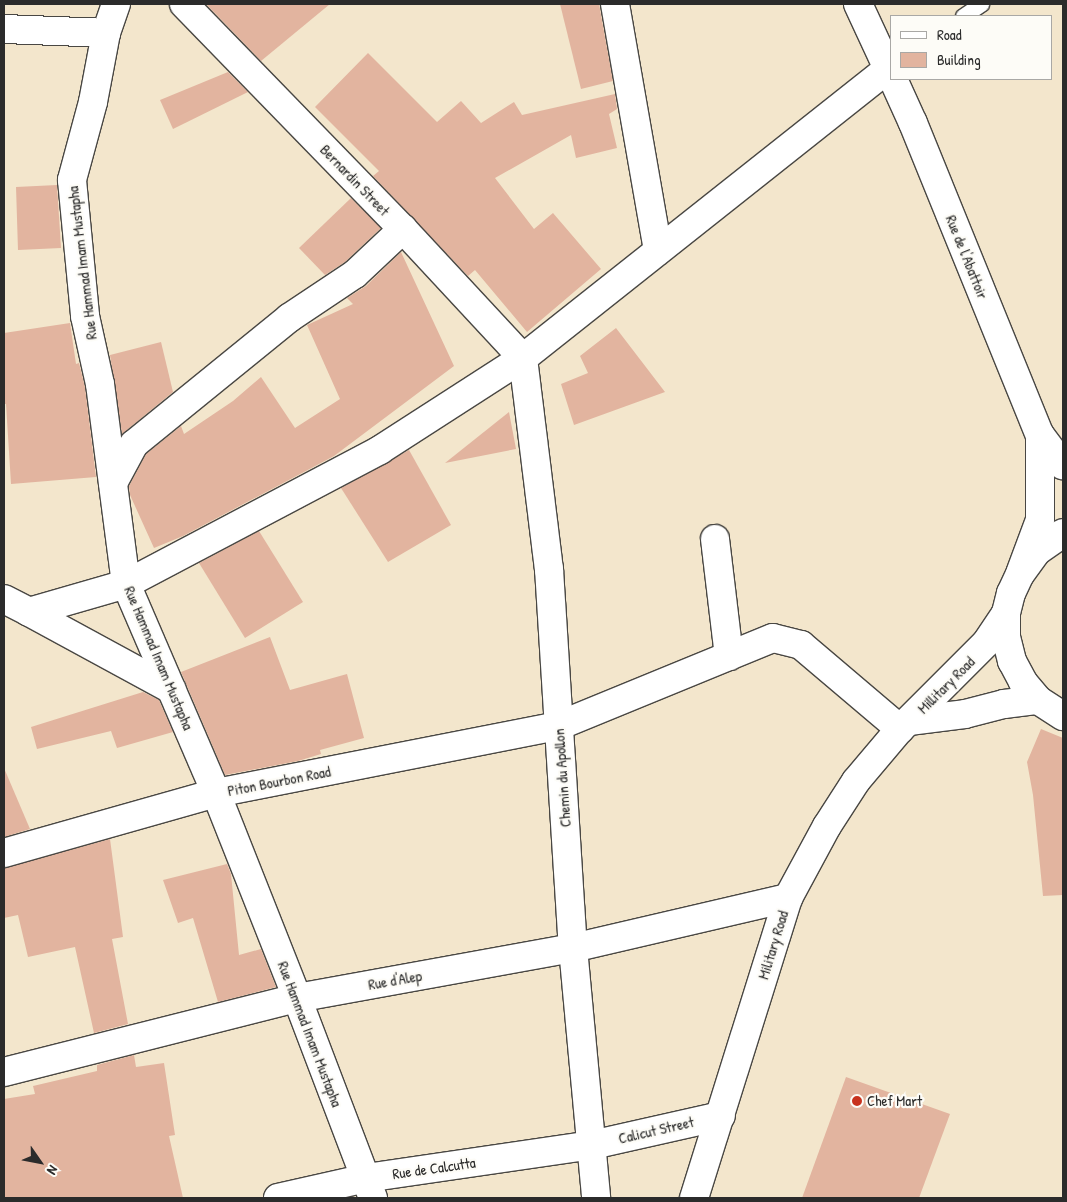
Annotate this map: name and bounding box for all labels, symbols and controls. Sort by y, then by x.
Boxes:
legend [890,15,1052,80]
text: Road [937,24,962,45]
text: Building [937,49,981,70]
street label: Bernardin Street [317,141,393,219]
street label: Rue Hammad Imam Mustapha [64,185,100,341]
street label: Rue de l'Abattoir [942,212,992,302]
street label: Rue Hammad Imam Mustapha [121,583,197,733]
street label: Millitary Road [914,653,978,717]
street label: Chemin du Apollon [550,728,574,828]
street label: Piton Bourbon Road [226,762,332,800]
street label: Military Road [754,909,792,981]
street label: Rue Hammad Imam Mustapha [274,959,346,1109]
street label: Rue d'Alep [367,966,423,994]
place label: Chef Mart [867,1092,922,1110]
marker: Chef Mart [851,1095,863,1107]
street label: Calicut Street [617,1113,695,1147]
north arrow [15,1137,65,1187]
street label: Rue de Calcutta [391,1153,477,1183]
text: N [43,1162,63,1179]

